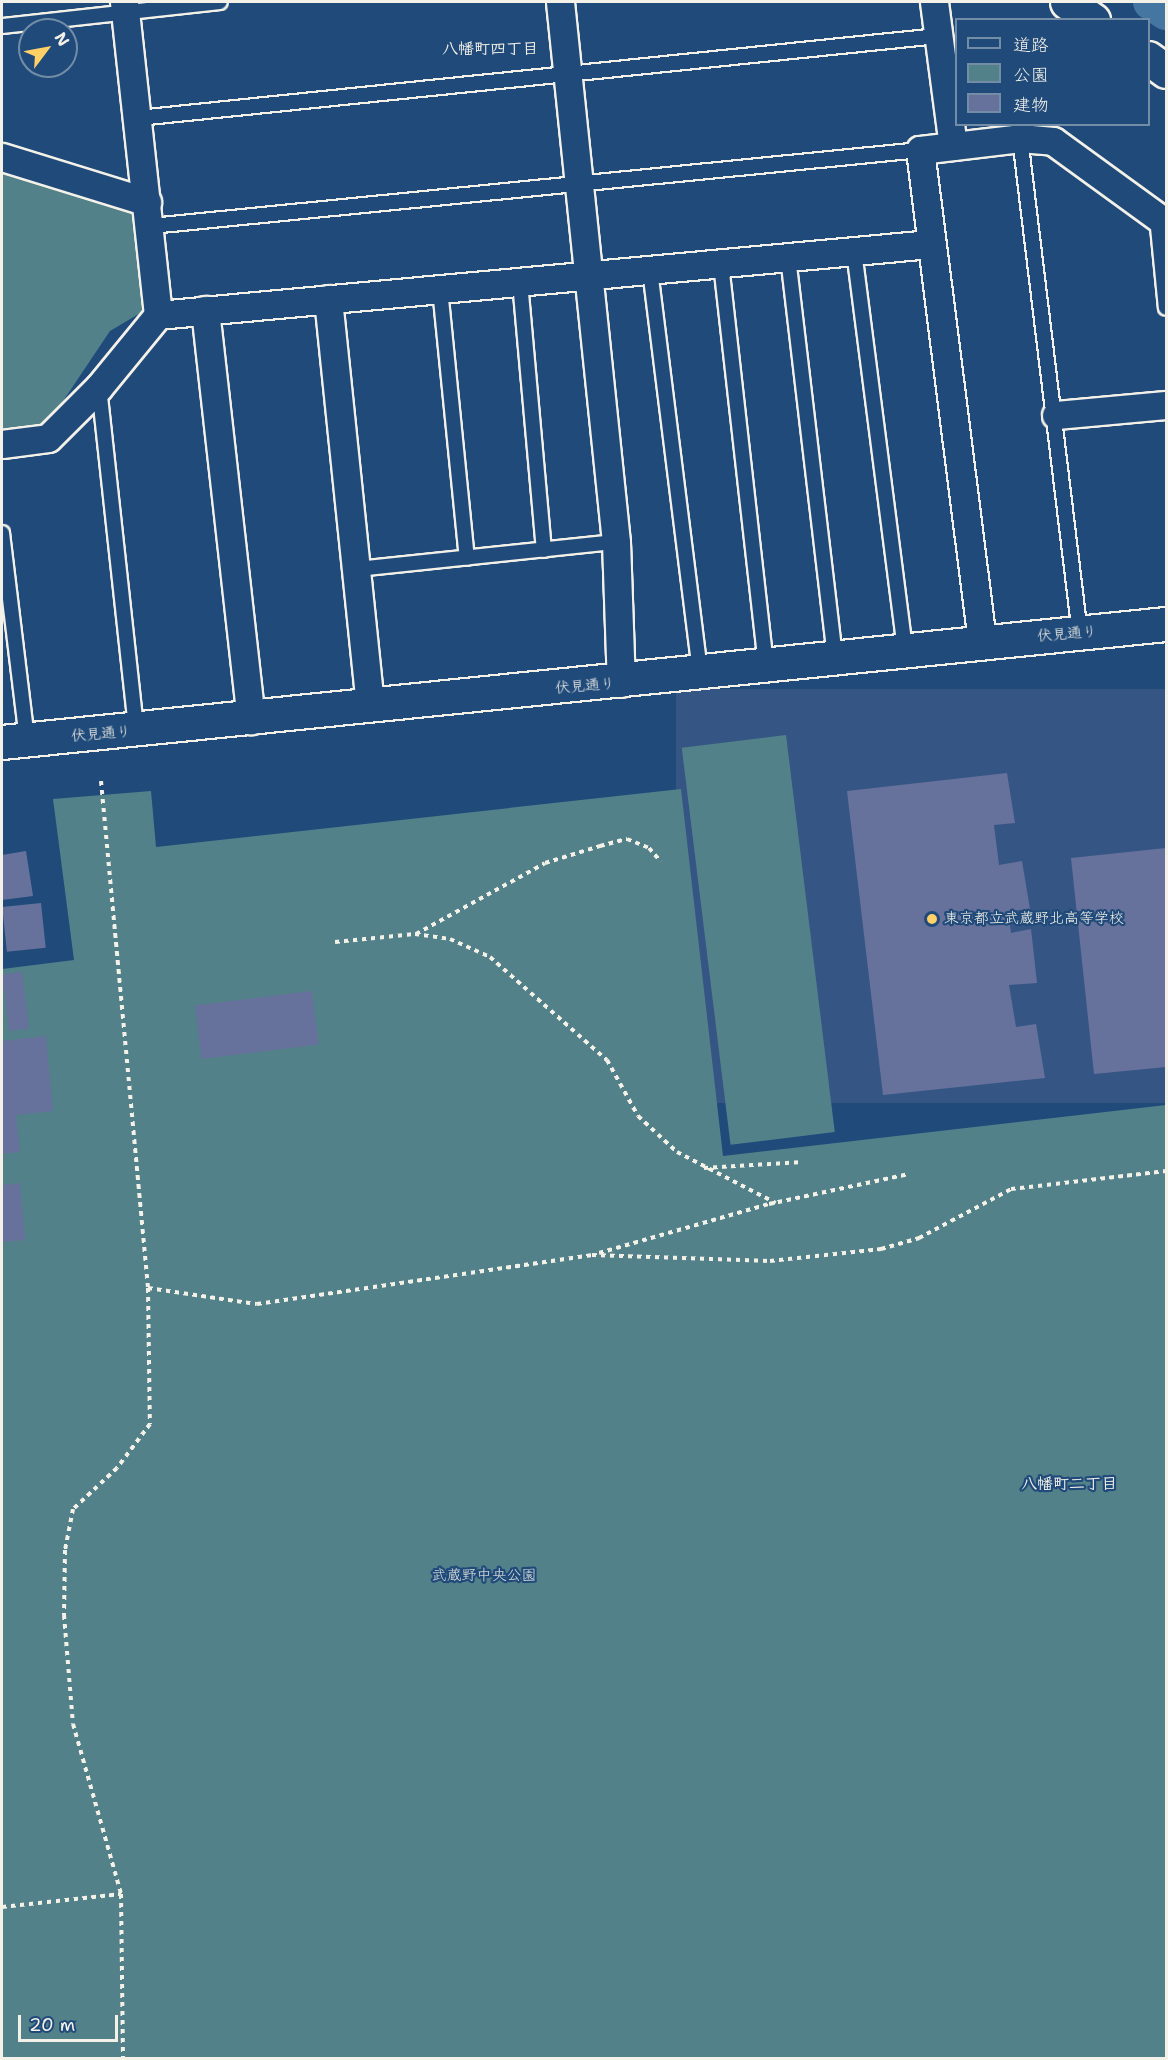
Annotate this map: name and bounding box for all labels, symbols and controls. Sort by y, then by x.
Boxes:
north arrow [18,18,78,78]
legend [955,18,1150,126]
text: N [50,28,74,50]
text: 道路 [1013,33,1049,57]
district label: 八幡町四丁目 [442,39,538,59]
text: 公園 [1013,63,1049,87]
text: 建物 [1013,93,1049,117]
street label: 伏見通り [1036,622,1098,646]
street label: 伏見通り [554,674,616,698]
street label: 伏見通り [70,722,132,746]
place label: 東京都立武蔵野北高等学校 [944,910,1124,928]
marker: 東京都立武蔵野北高等学校 [925,912,939,926]
district label: 八幡町二丁目 [1021,1474,1117,1494]
park label: 武蔵野中央公園 [432,1567,536,1585]
scale bar [21,2003,122,2041]
text: 20 m [29,2013,75,2037]

